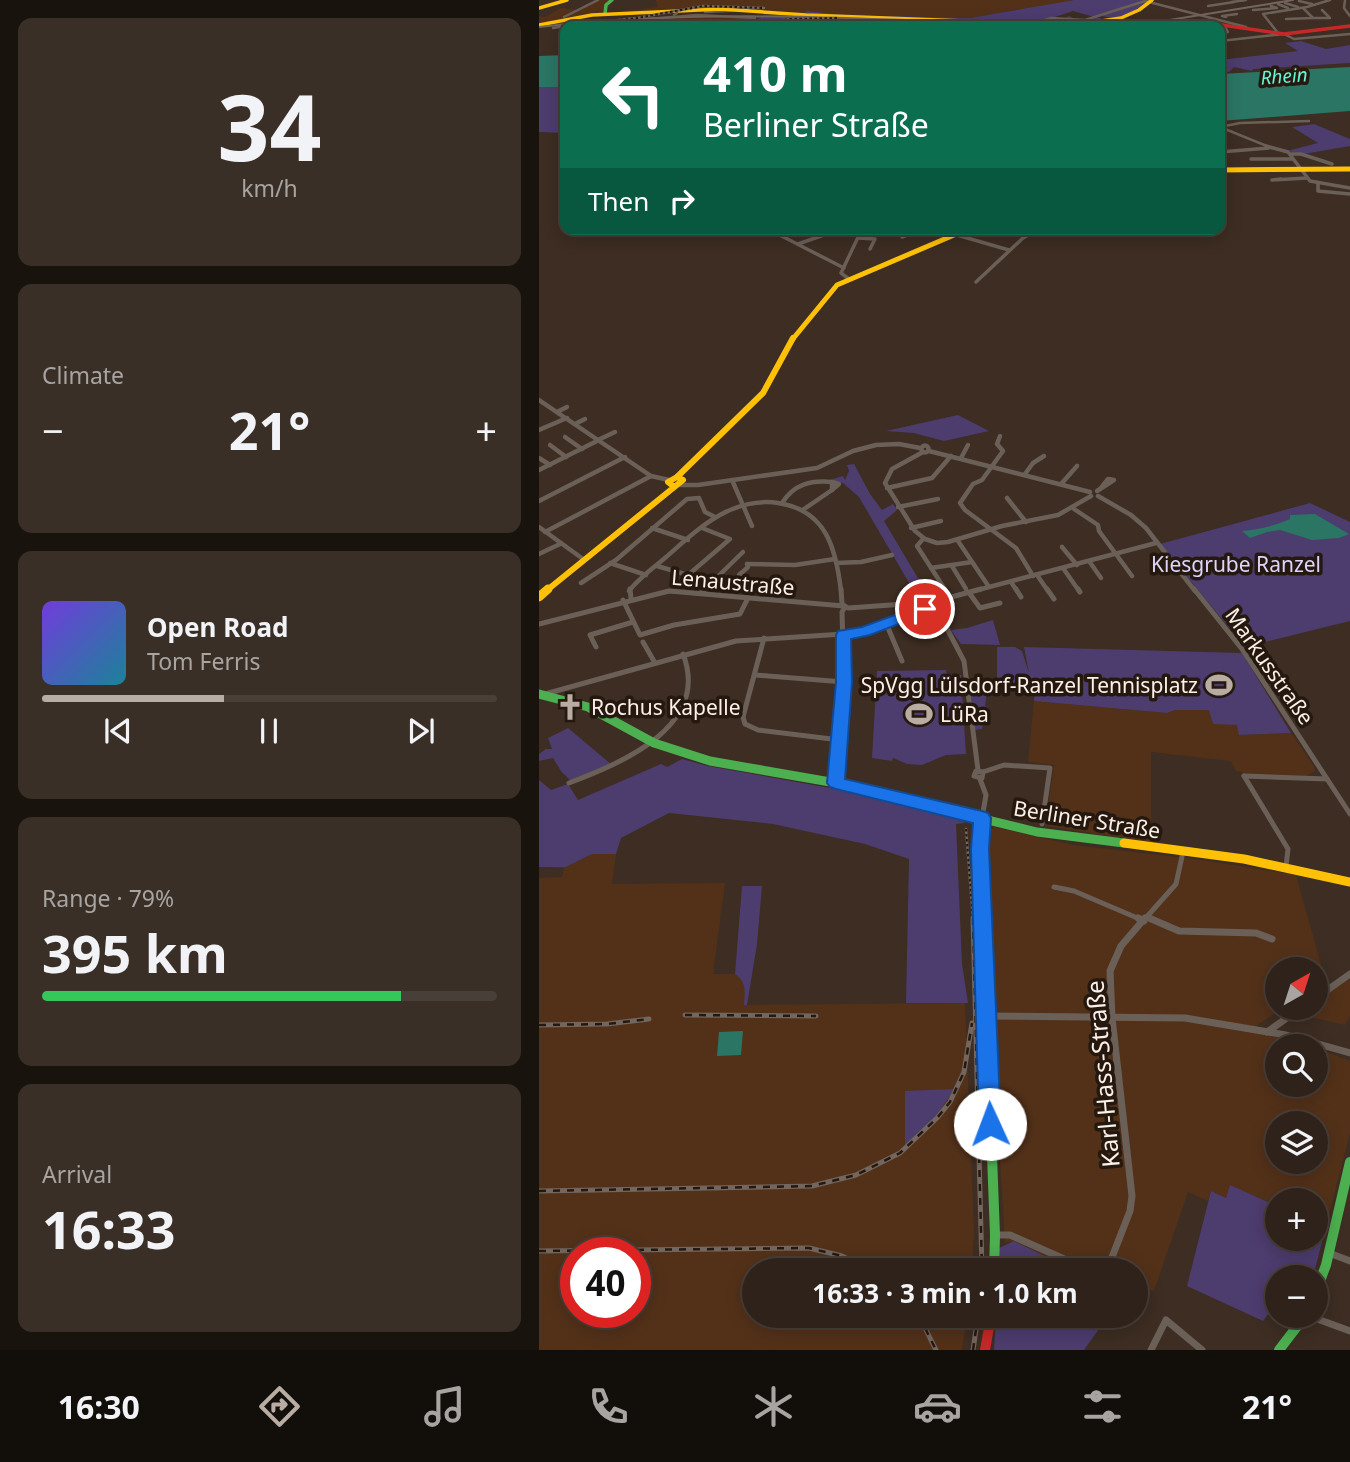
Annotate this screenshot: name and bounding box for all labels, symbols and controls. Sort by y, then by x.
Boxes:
text: 410 m [703,40,848,106]
icon: left [588,49,679,140]
water label: Rhein [1260,61,1308,91]
text: 34 [217,64,322,188]
text: Berliner Straße [703,103,929,146]
text: km/h [241,172,298,204]
icon: right [663,182,701,220]
text: Then [588,183,649,219]
text: Climate [42,359,124,391]
text: 21° [229,394,310,465]
text: − [42,404,64,456]
text: + [475,404,497,456]
park label: Kiesgrube Ranzel [1151,550,1321,578]
street label: Lenaustraße [670,563,796,601]
pin [895,579,955,639]
icon: arrive [906,590,944,628]
street label: Markusstraße [1219,602,1321,730]
text: Open Road [147,609,289,645]
text: Tom Ferris [147,645,260,677]
sports icon: SpVgg Lülsdorf-Ranzel Tennisplatz [1204,670,1234,700]
place label: SpVgg Lülsdorf-Ranzel Tennisplatz [861,671,1198,699]
church icon: Rochus Kapelle [555,692,585,722]
place label: Rochus Kapelle [591,693,741,721]
sports icon: LüRa [904,699,934,729]
place label: LüRa [940,700,989,728]
icon: previous [99,712,137,750]
icon: pause [250,712,288,750]
icon: next [402,712,440,750]
street label: Berliner Straße [1012,794,1162,844]
text: Range · 79% [42,882,174,914]
text: 395 km [42,917,228,988]
north arrow [1265,957,1328,1020]
map controls [1265,957,1328,1328]
street label: Karl-Hass-Straße [1077,979,1127,1169]
button: search [1265,1034,1328,1097]
position arrow [953,1087,1027,1161]
button: layers [1265,1111,1328,1174]
text: Arrival [42,1158,112,1190]
button: + [1265,1188,1328,1251]
text: 16:33 [42,1193,176,1264]
speed limit sign: 40 [560,1237,651,1328]
button: − [1265,1265,1328,1328]
text: 16:33 · 3 min · 1.0 km [812,1275,1078,1311]
icon: directions [255,1382,304,1431]
icon: music [420,1382,469,1431]
icon: phone [584,1382,633,1431]
icon: climate [749,1382,798,1431]
icon: car [913,1382,962,1431]
icon: filters [1078,1382,1127,1431]
text: 16:30 [58,1385,140,1428]
text: 21° [1242,1385,1292,1428]

